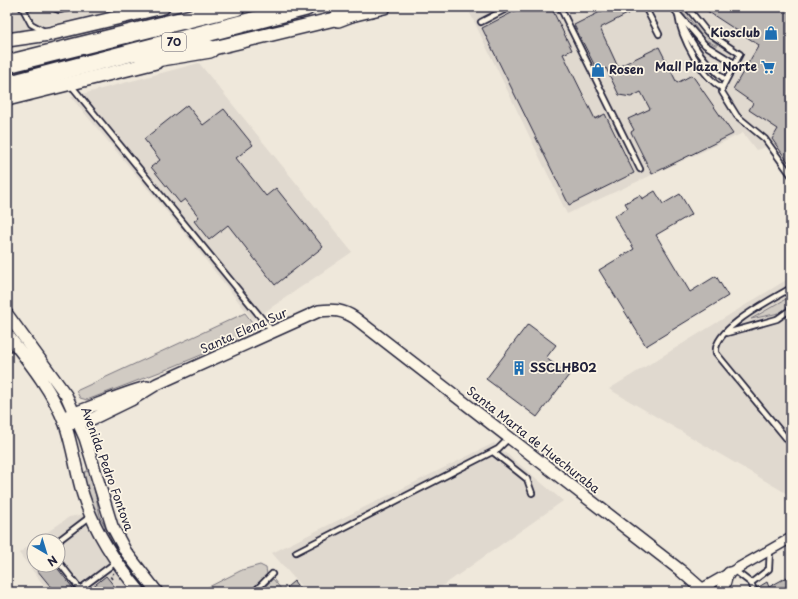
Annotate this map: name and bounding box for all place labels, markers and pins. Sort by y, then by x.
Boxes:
place label: Kiosclub [711,23,760,41]
shop icon: Kiosclub [763,25,779,41]
place label: Mall Plaza Norte [655,57,757,75]
supermarket icon: Mall Plaza Norte [760,59,776,75]
place label: Rosen [609,60,644,78]
shop icon: Rosen [590,62,606,78]
place label: SSCLHB02 [530,358,597,376]
building icon: SSCLHB02 [511,360,527,376]

